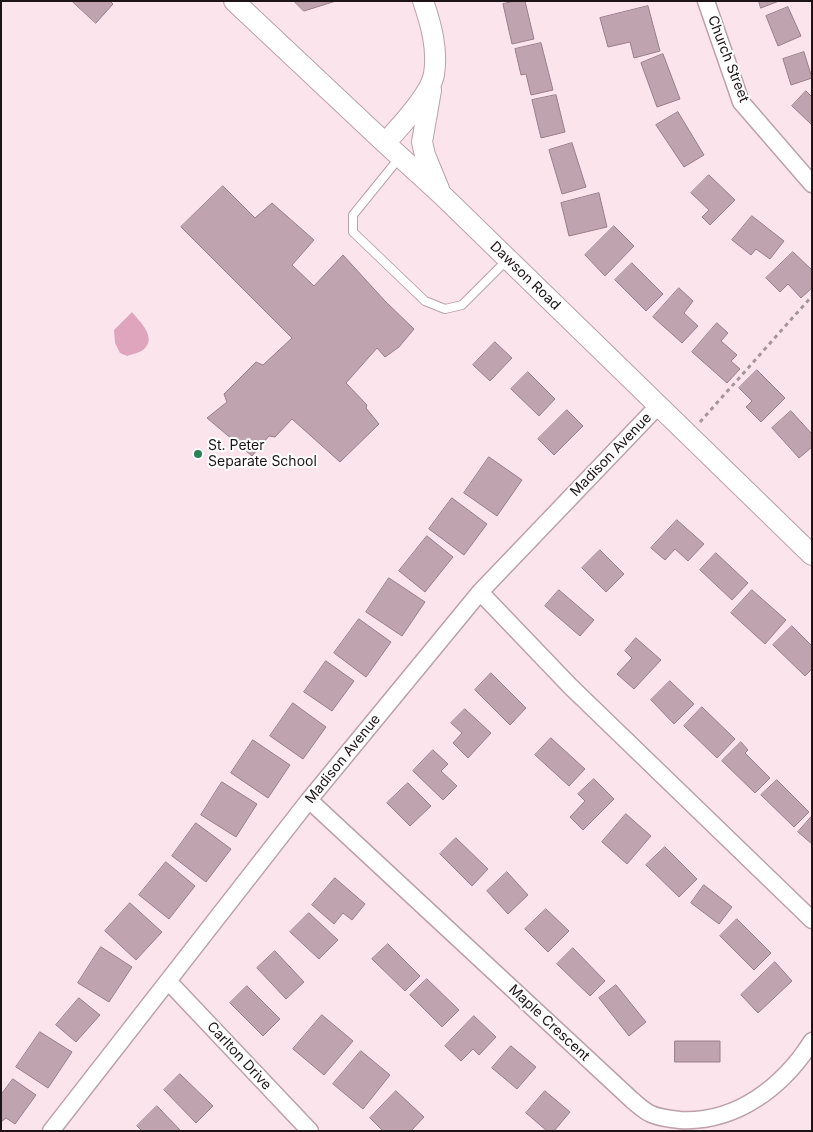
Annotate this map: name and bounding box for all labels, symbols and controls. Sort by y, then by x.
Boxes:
street label: Church Street [704,13,752,105]
street label: Dawson Road [486,238,564,314]
street label: Madison Avenue [567,410,655,500]
place label: St. Peter Separate School [208,438,317,471]
marker: St. Peter Separate School [192,448,204,460]
street label: Madison Avenue [302,711,384,807]
street label: Maple Crescent [505,981,593,1065]
street label: Carlton Drive [203,1018,275,1094]

